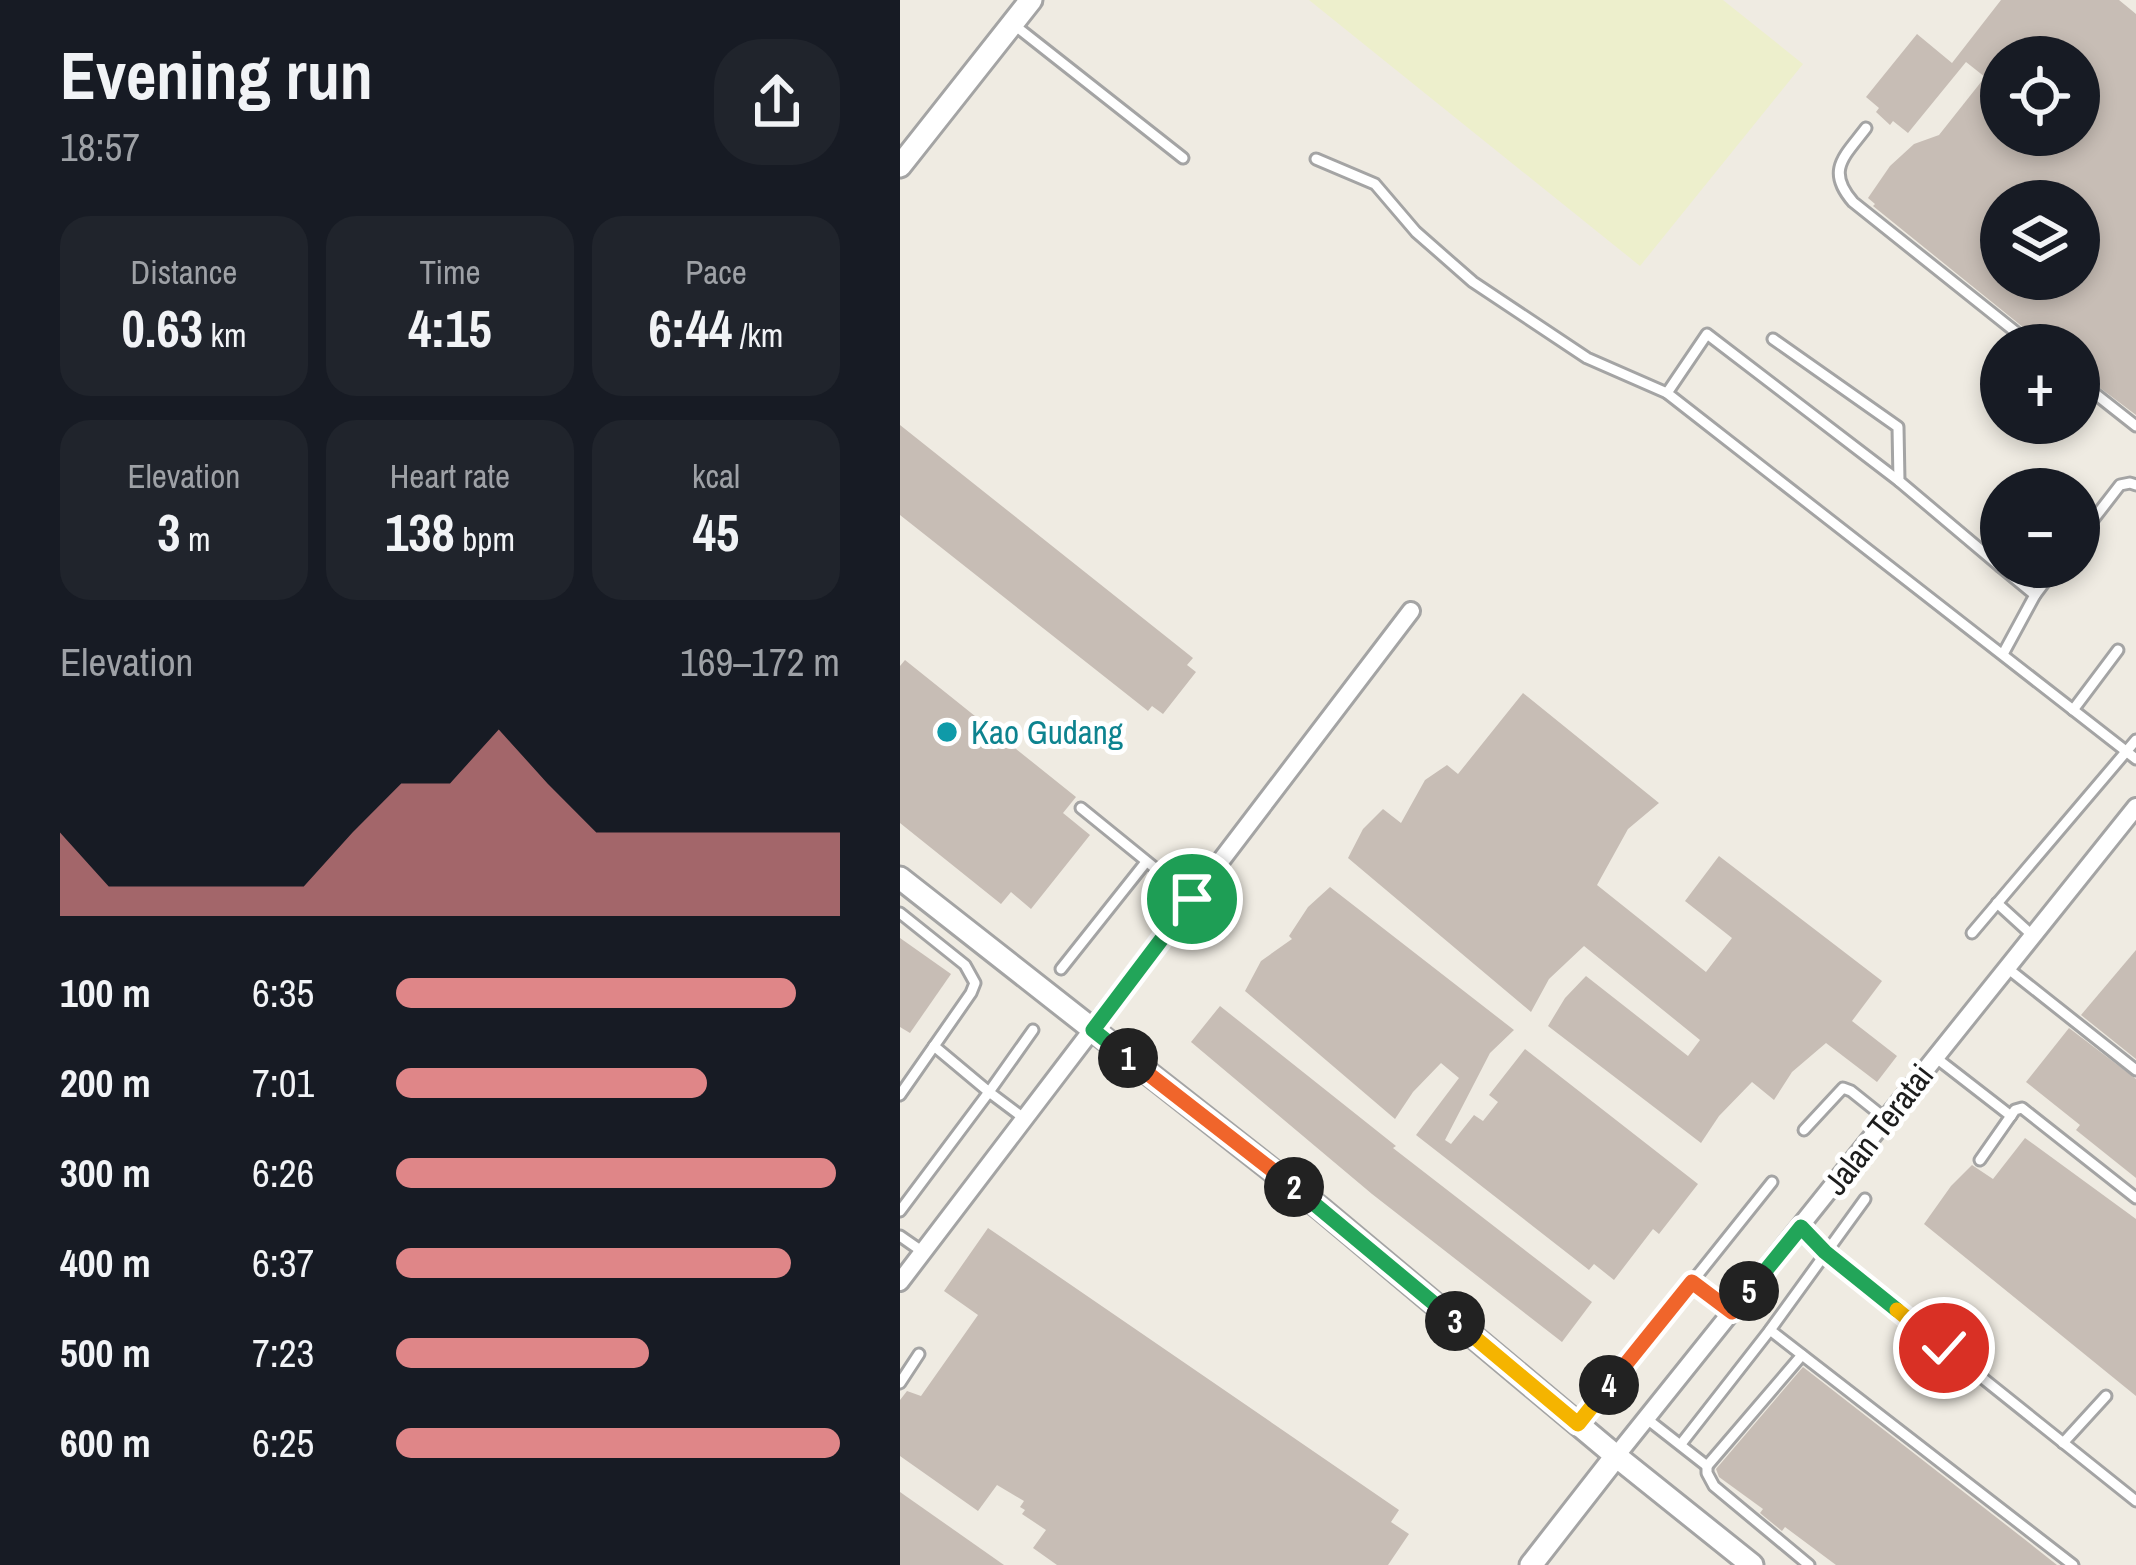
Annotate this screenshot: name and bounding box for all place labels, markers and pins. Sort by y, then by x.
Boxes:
place label: Kao Gudang [971,710,1123,754]
marker: Kao Gudang [934,719,960,745]
pin [1141,848,1243,950]
pin: 1 [1098,1028,1158,1088]
pin: 2 [1264,1157,1324,1217]
pin: 5 [1719,1261,1779,1321]
pin: 3 [1425,1291,1485,1351]
pin [1893,1297,1995,1399]
pin: 4 [1579,1355,1639,1415]

